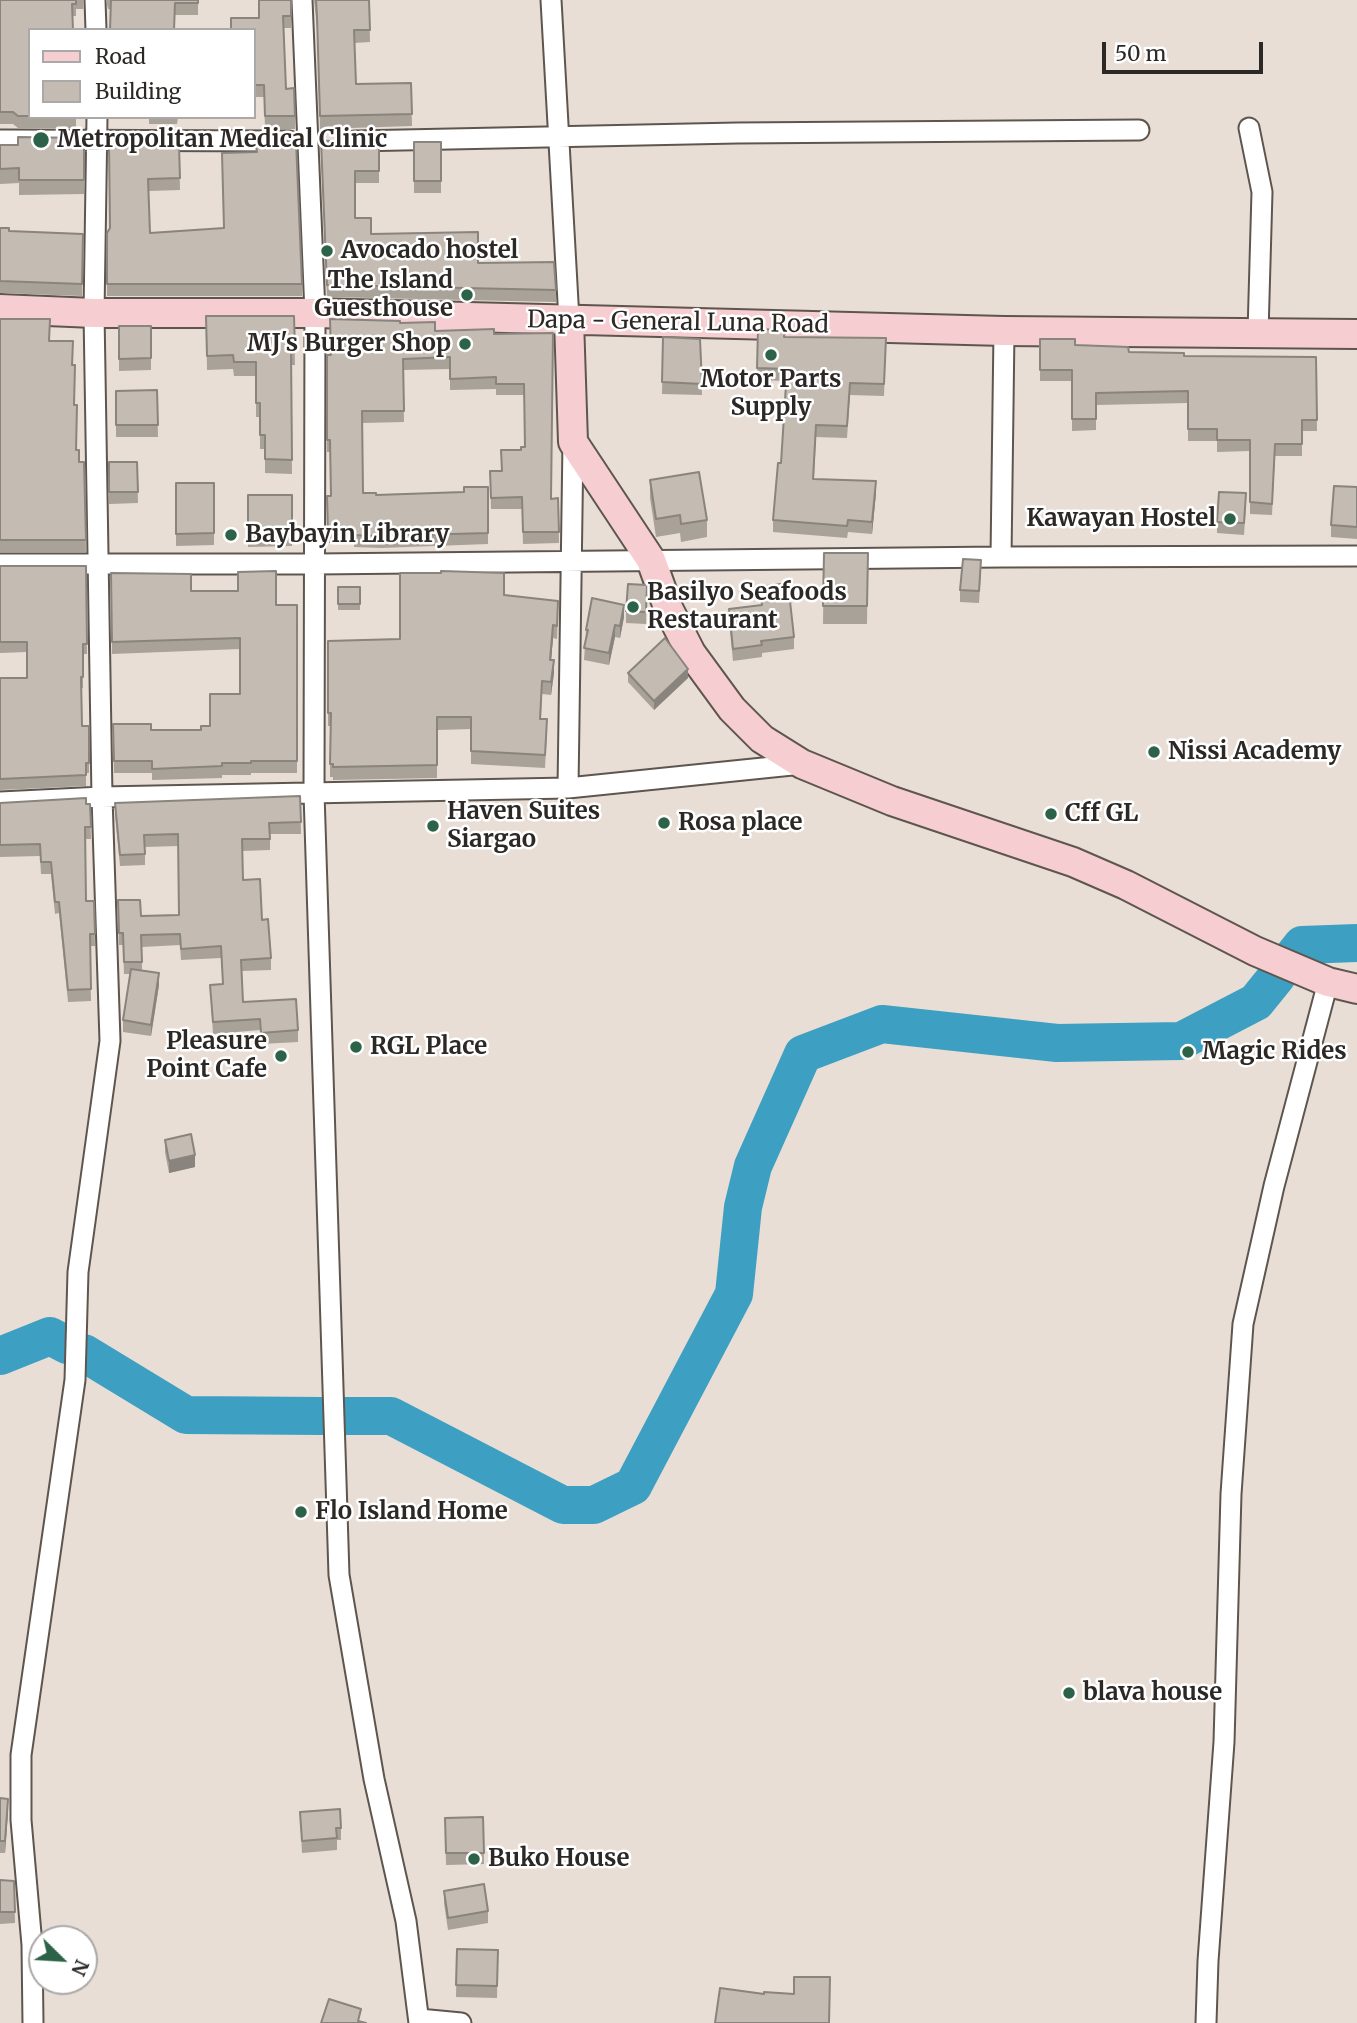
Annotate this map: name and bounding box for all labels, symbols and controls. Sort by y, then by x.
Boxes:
legend [28,28,256,119]
scale bar [1105,28,1266,72]
text: 50 m [1115,40,1166,67]
text: Road [95,43,146,70]
text: Building [95,78,181,105]
place label: Metropolitan Medical Clinic [57,126,387,154]
marker: Metropolitan Medical Clinic [31,130,51,150]
place label: Avocado hostel [341,237,518,265]
marker: Avocado hostel [319,243,335,259]
place label: The Island Guesthouse [314,267,453,323]
marker: The Island Guesthouse [459,287,475,303]
street label: Dapa - General Luna Road [527,306,829,340]
place label: MJ's Burger Shop [247,330,451,358]
marker: MJ's Burger Shop [457,336,473,352]
marker: Motor Parts Supply [763,347,779,363]
place label: Motor Parts Supply [701,366,841,422]
place label: Kawayan Hostel [1026,505,1216,533]
marker: Kawayan Hostel [1222,511,1238,527]
place label: Baybayin Library [245,521,450,549]
marker: Baybayin Library [223,527,239,543]
place label: Basilyo Seafoods Restaurant [647,579,847,635]
marker: Basilyo Seafoods Restaurant [625,599,641,615]
place label: Nissi Academy [1168,738,1341,766]
marker: Nissi Academy [1146,744,1162,760]
place label: Haven Suites Siargao [447,798,600,854]
place label: Cff GL [1065,800,1138,828]
marker: Cff GL [1043,806,1059,822]
place label: Rosa place [678,809,803,837]
marker: Rosa place [656,815,672,831]
marker: Haven Suites Siargao [425,818,441,834]
place label: Pleasure Point Cafe [146,1028,267,1084]
place label: RGL Place [370,1033,487,1061]
place label: Magic Rides [1202,1038,1347,1066]
marker: RGL Place [348,1039,364,1055]
marker: Magic Rides [1180,1044,1196,1060]
marker: Pleasure Point Cafe [273,1048,289,1064]
place label: Flo Island Home [315,1498,508,1526]
marker: Flo Island Home [293,1504,309,1520]
place label: blava house [1083,1679,1222,1707]
marker: blava house [1061,1685,1077,1701]
place label: Buko House [488,1845,629,1873]
marker: Buko House [466,1851,482,1867]
north arrow [28,1925,98,1995]
text: N [66,1956,94,1979]

